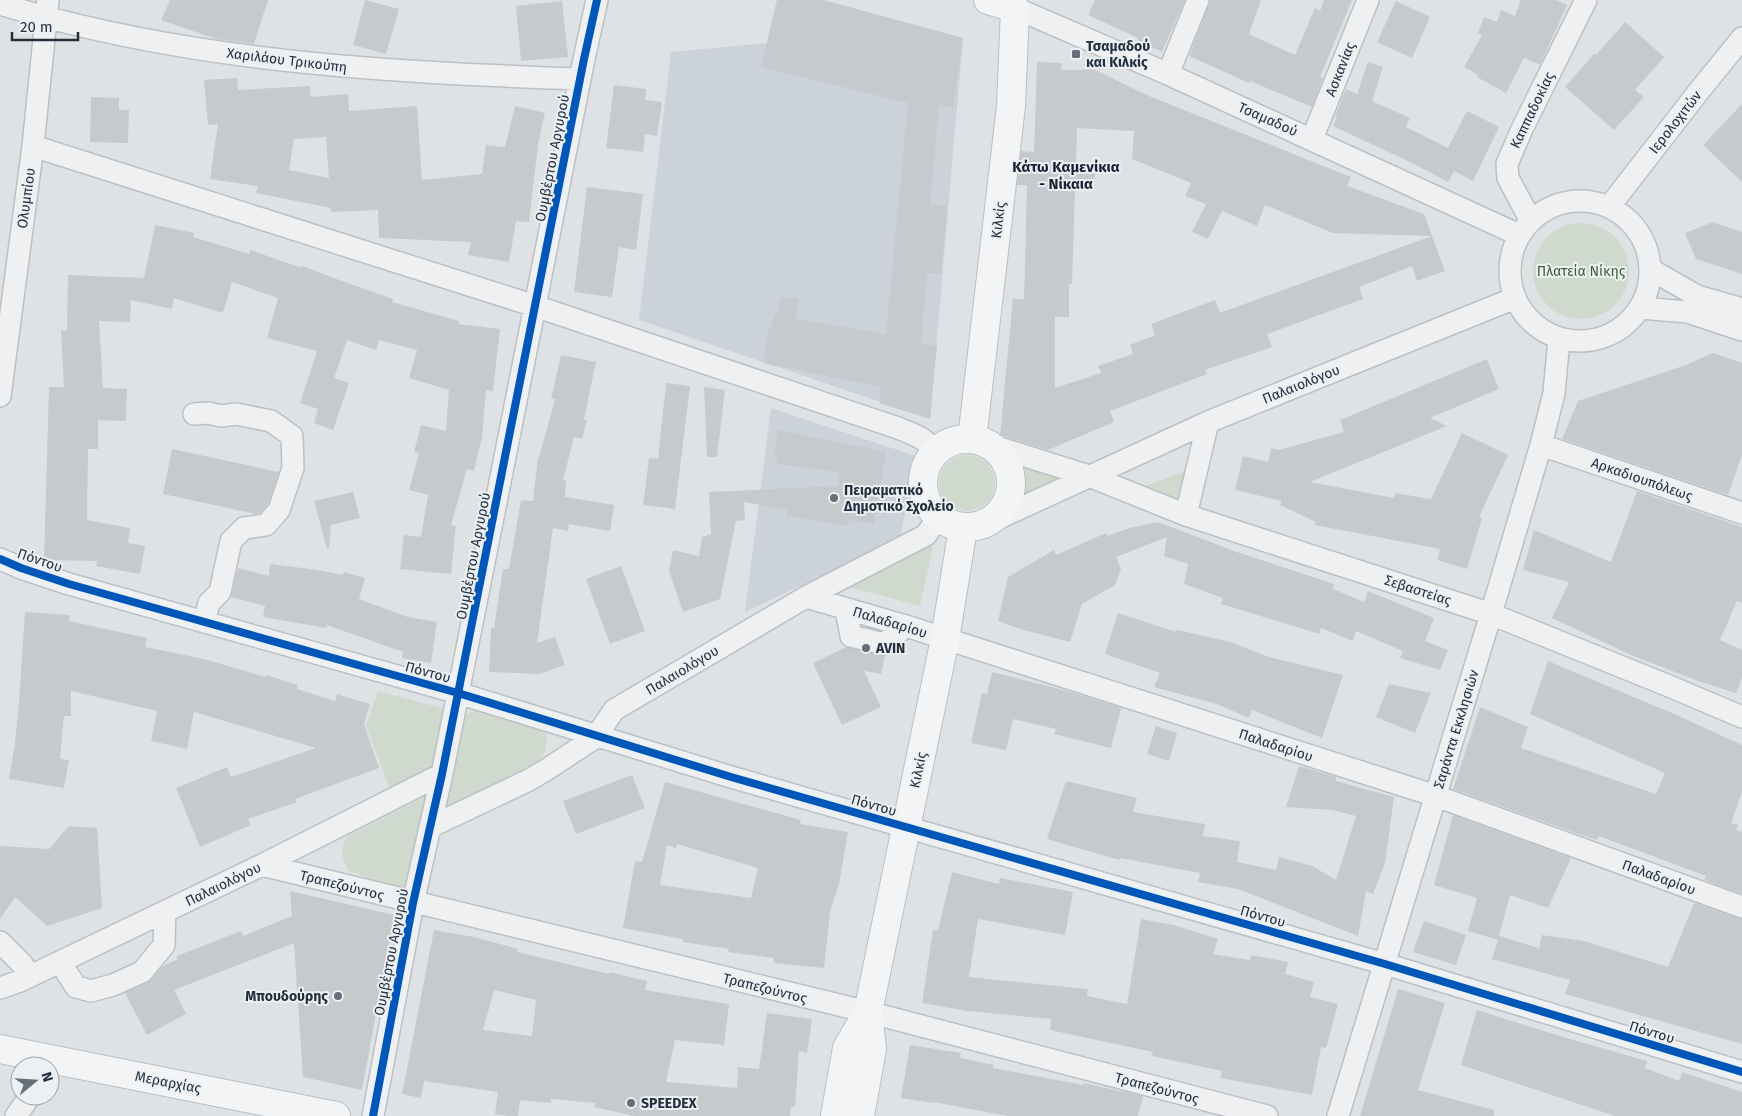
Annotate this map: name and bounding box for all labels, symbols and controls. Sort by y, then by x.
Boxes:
scale bar [12,10,79,42]
text: 20 m [20,18,53,36]
place label: Τσαμαδού και Κιλκίς [1086,38,1150,71]
street label: Ασκανίας [1322,39,1359,99]
street label: Χαριλάου Τρικούπη [226,45,348,76]
marker: Τσαμαδού και Κιλκίς [1070,48,1082,60]
street label: Καππαδοκίας [1507,69,1558,151]
street label: Ιερολοχιτών [1646,87,1705,157]
street label: Ουμβέρτου Αργυρού [532,93,573,223]
street label: Τσαμαδού [1235,99,1300,140]
district label: Κάτω Καμενίκια - Νίκαια [1012,158,1120,193]
street label: Ολυμπίου [14,167,39,229]
street label: Κιλκίς [988,200,1009,239]
park label: Πλατεία Νίκης [1537,263,1626,280]
street label: Παλαιολόγου [1260,361,1343,408]
street label: Αρκαδιουπόλεως [1589,454,1695,505]
place label: Πειραματικό Δημοτικό Σχολείο [843,482,954,515]
street label: Ουμβέρτου Αργυρού [453,491,494,621]
marker: Πειραματικό Δημοτικό Σχολείο [828,492,840,504]
street label: Πόντου [15,545,65,576]
street label: Σεβαστείας [1382,572,1454,609]
street label: Παλαδαρίου [850,603,929,642]
place label: AVIN [875,640,905,657]
street label: Παλαιολόγου [643,642,722,699]
marker: AVIN [860,642,872,654]
street label: Πόντου [403,658,453,687]
street label: Σαράντα Εκκλησιών [1430,667,1483,791]
street label: Παλαδαρίου [1237,725,1315,765]
street label: Κιλκίς [906,750,931,790]
street label: Πόντου [849,791,899,820]
street label: Παλαδαρίου [1620,856,1698,899]
street label: Παλαιολόγου [183,859,264,910]
street label: Τραπεζούντος [298,867,386,904]
street label: Ουμβέρτου Αργυρού [371,887,412,1017]
street label: Πόντου [1238,902,1288,931]
street label: Τραπεζούντος [721,970,809,1007]
place label: Μπουδούρης [245,988,328,1005]
marker: Μπουδούρης [332,990,344,1002]
street label: Πόντου [1627,1018,1677,1047]
north arrow [10,1056,60,1106]
street label: Μεραρχίας [133,1068,203,1097]
street label: Τραπεζούντος [1113,1069,1201,1108]
text: N [37,1070,56,1084]
place label: SPEEDEX [641,1095,698,1112]
marker: SPEEDEX [625,1097,637,1109]

